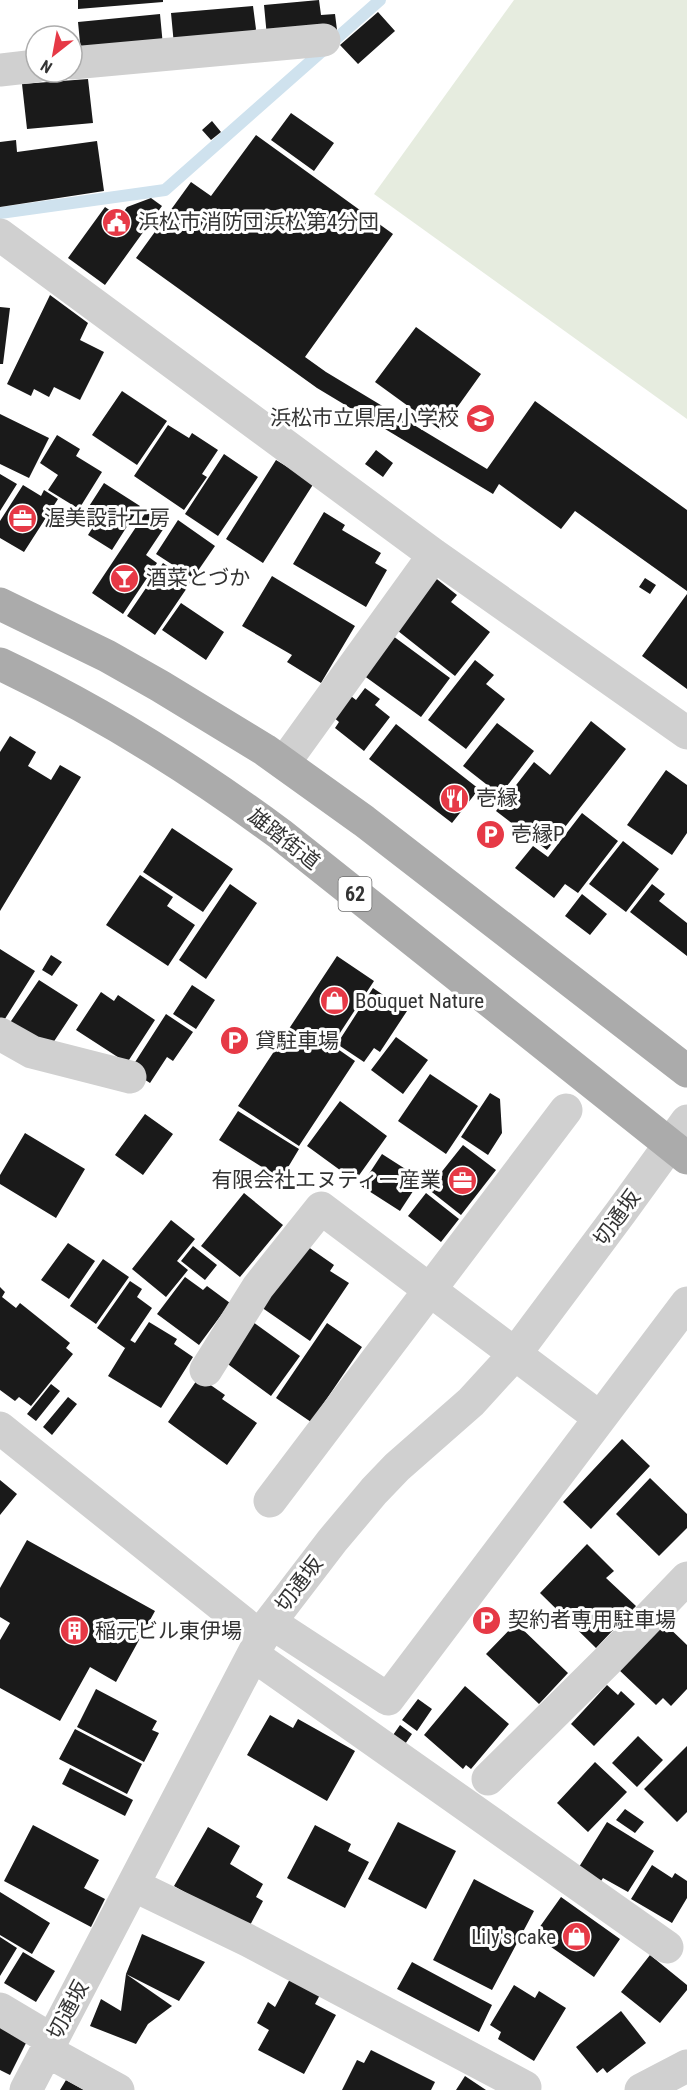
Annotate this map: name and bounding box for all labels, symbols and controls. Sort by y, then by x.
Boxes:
north arrow [24,24,84,84]
text: N [37,56,56,77]
public building icon: 浜松市消防団浜松第4分団 [101,206,133,238]
place label: 浜松市消防団浜松第4分団 [138,210,379,234]
school or university icon: 浜松市立県居小学校 [464,402,496,434]
place label: 浜松市立県居小学校 [270,406,459,430]
office icon: 渥美設計工房 [7,502,39,534]
place label: 渥美設計工房 [44,506,170,530]
bar icon: 酒菜とづか [109,562,141,594]
place label: 酒菜とづか [146,566,250,590]
restaurant icon: 壱縁 [439,782,471,814]
place label: 壱縁 [476,786,518,810]
street label: 雄踏街道 [244,804,324,874]
parking icon: 壱縁P [474,818,506,850]
place label: 壱縁P [511,822,565,846]
road number: 62 [338,877,372,911]
shop icon: Bouquet Nature [318,985,350,1017]
place label: Bouquet Nature [355,989,484,1013]
parking icon: 貸駐車場 [218,1025,250,1057]
place label: 貸駐車場 [255,1029,339,1053]
office icon: 有限会社エヌティー産業 [446,1164,478,1196]
place label: 有限会社エヌティー産業 [211,1168,441,1192]
street label: 切通坂 [589,1185,645,1251]
street label: 切通坂 [270,1552,328,1616]
parking icon: 契約者専用駐車場 [471,1604,503,1636]
place label: 契約者専用駐車場 [508,1608,676,1632]
building icon: 稲元ビル東伊場 [58,1615,90,1647]
place label: 稲元ビル東伊場 [95,1619,242,1643]
shop icon: Lily's cake [561,1921,593,1953]
place label: Lily's cake [471,1925,556,1949]
street label: 切通坂 [43,1977,93,2043]

